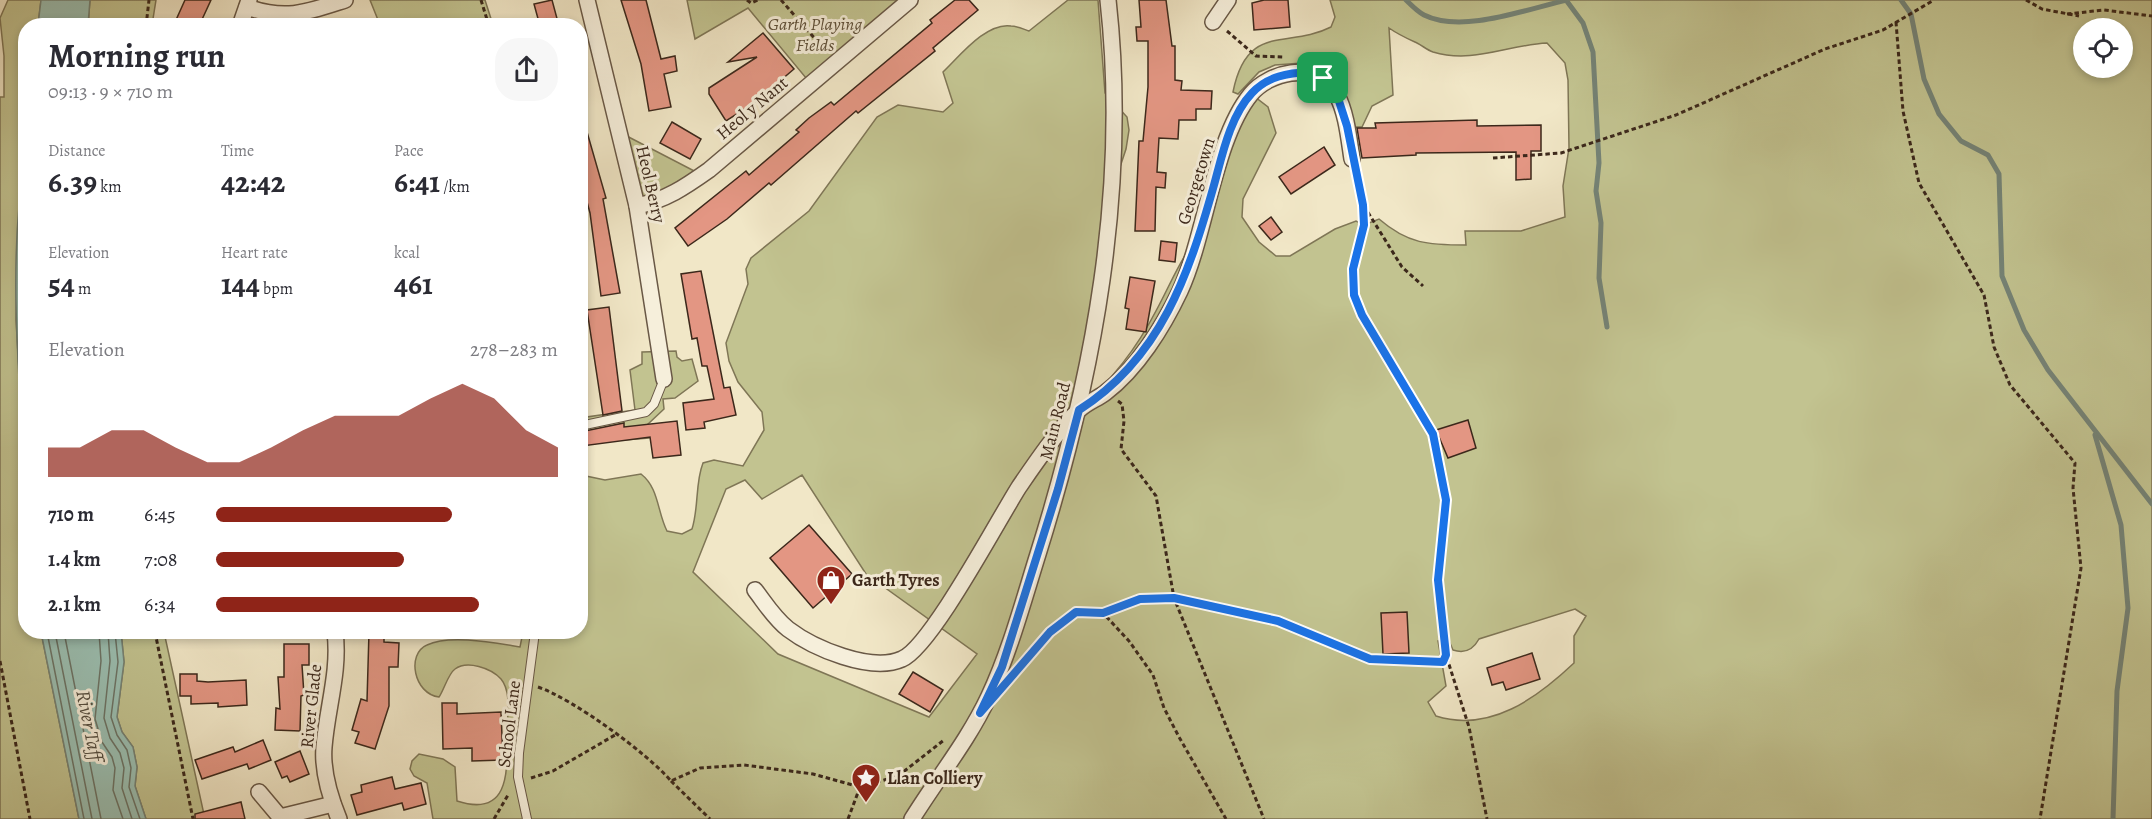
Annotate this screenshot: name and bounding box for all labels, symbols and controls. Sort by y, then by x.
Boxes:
park label: Garth Playing Fields [768,12,862,57]
map controls [2073,18,2133,78]
button: locate [2073,18,2133,78]
text: Morning run [48,33,225,78]
button: share [495,38,558,101]
pin [1297,52,1348,103]
icon: arrive [1306,61,1339,94]
street label: Heol y Nant [711,71,793,145]
text: 09:13 · 9 × 710 m [48,78,173,105]
street label: Georgetown [1171,134,1221,227]
text: Distance [48,140,105,162]
text: Time [221,140,254,162]
text: Pace [394,140,424,162]
street label: Heol Berry [630,143,672,226]
text: 6.39 [48,162,97,202]
text: 42:42 [221,162,285,202]
text: 6:41 [394,162,440,202]
text: km [97,176,122,198]
text: /km [440,176,470,198]
text: Elevation [48,242,109,264]
text: Heart rate [221,242,288,264]
text: kcal [394,242,420,264]
text: 54 [48,264,75,304]
text: 144 [221,264,260,304]
text: 461 [394,264,433,304]
text: m [75,278,91,300]
text: bpm [260,278,293,300]
text: Elevation [48,336,125,363]
text: 278–283 m [470,336,558,363]
street label: Main Road [1034,379,1076,462]
text: 710 m [48,501,94,528]
text: 6:45 [144,501,176,528]
text: 1.4 km [48,546,101,573]
text: 7:08 [144,546,178,573]
shop icon: Garth Tyres [815,564,847,606]
place label: Garth Tyres [852,568,940,592]
text: 2.1 km [48,591,101,618]
text: 6:34 [144,591,175,618]
street label: River Glade [295,663,327,749]
street label: School Lane [492,679,526,769]
water label: River Taff [69,688,110,766]
place icon: Llan Colliery [850,762,882,804]
place label: Llan Colliery [887,766,983,790]

